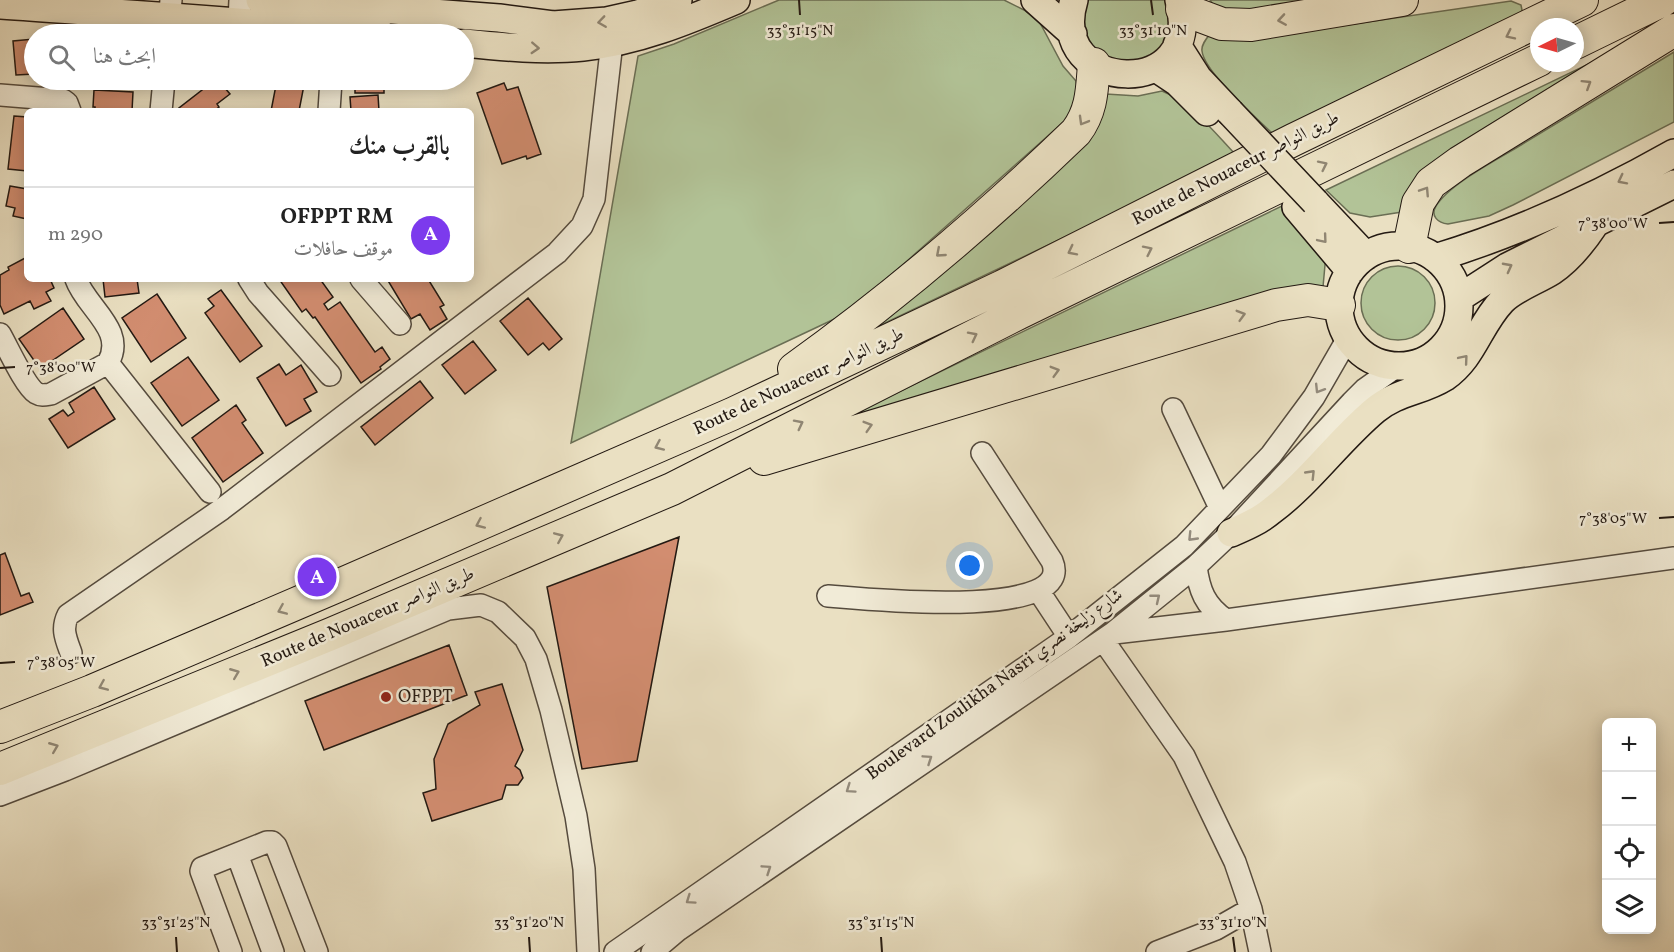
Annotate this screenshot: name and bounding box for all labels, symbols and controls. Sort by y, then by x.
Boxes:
one-way arrow [1278,13,1287,25]
one-way arrow [598,15,607,27]
north arrow [1530,18,1584,72]
text: 33°31'15"N [767,21,833,42]
text: 33°31'10"N [1119,21,1187,42]
search box [24,24,474,90]
one-way arrow [1506,27,1517,39]
icon: search [45,41,78,74]
one-way arrow [530,41,539,54]
text: ابحث هنا [93,42,156,73]
one-way arrow [1581,79,1591,91]
street label: Route de Nouaceur طريق النواصر [1128,106,1344,232]
one-way arrow [1078,115,1090,125]
text: بالقرب منك [349,129,450,165]
one-way arrow [1317,160,1328,172]
one-way arrow [1618,173,1629,184]
one-way arrow [1418,187,1429,198]
text: OFPPT RM [281,202,393,233]
text: 7°38'00"W [1578,214,1648,235]
text: 290 m [48,221,103,249]
text: A [423,221,438,249]
one-way arrow [1316,232,1327,243]
text: موقف حافلات [293,236,393,264]
one-way arrow [1067,244,1078,256]
one-way arrow [936,246,947,257]
one-way arrow [1141,246,1152,258]
one-way arrow [1502,263,1512,274]
one-way arrow [1235,310,1246,322]
street label: Route de Nouaceur طريق النواصر [690,322,908,442]
one-way arrow [966,332,977,343]
one-way arrow [1457,355,1468,366]
text: 7°38'00"W [26,358,96,379]
one-way arrow [1049,366,1060,378]
one-way arrow [1315,382,1326,393]
one-way arrow [792,420,803,431]
one-way arrow [862,421,873,434]
one-way arrow [654,439,665,451]
one-way arrow [1304,470,1315,481]
text: 7°38'05"W [1579,509,1647,530]
one-way arrow [476,517,487,529]
one-way arrow [1189,529,1200,540]
one-way arrow [553,532,564,544]
your location [955,551,984,580]
pin: A [298,554,336,600]
street label: Route de Nouaceur طريق النواصر [257,562,479,674]
street label: Boulevard Zoulikha Nasri شارع زليخة نصري [861,583,1129,788]
one-way arrow [1149,595,1160,606]
one-way arrow [277,602,288,614]
text: 7°38'05"W [27,653,95,674]
one-way arrow [228,668,239,680]
one-way arrow [98,679,109,691]
place label: OFPPT [398,685,453,710]
marker: OFPPT [379,690,393,704]
map controls [1602,718,1656,934]
button: + [1602,718,1656,772]
one-way arrow [48,742,59,754]
one-way arrow [922,755,933,766]
button: − [1602,772,1656,826]
one-way arrow [845,782,856,793]
button: locate [1602,826,1656,880]
one-way arrow [761,865,772,876]
button: layers [1602,880,1656,934]
one-way arrow [685,893,696,904]
text: 33°31'25"N [142,913,210,934]
text: 33°31'20"N [494,913,564,934]
text: 33°31'15"N [848,913,914,934]
text: 33°31'10"N [1199,913,1267,934]

